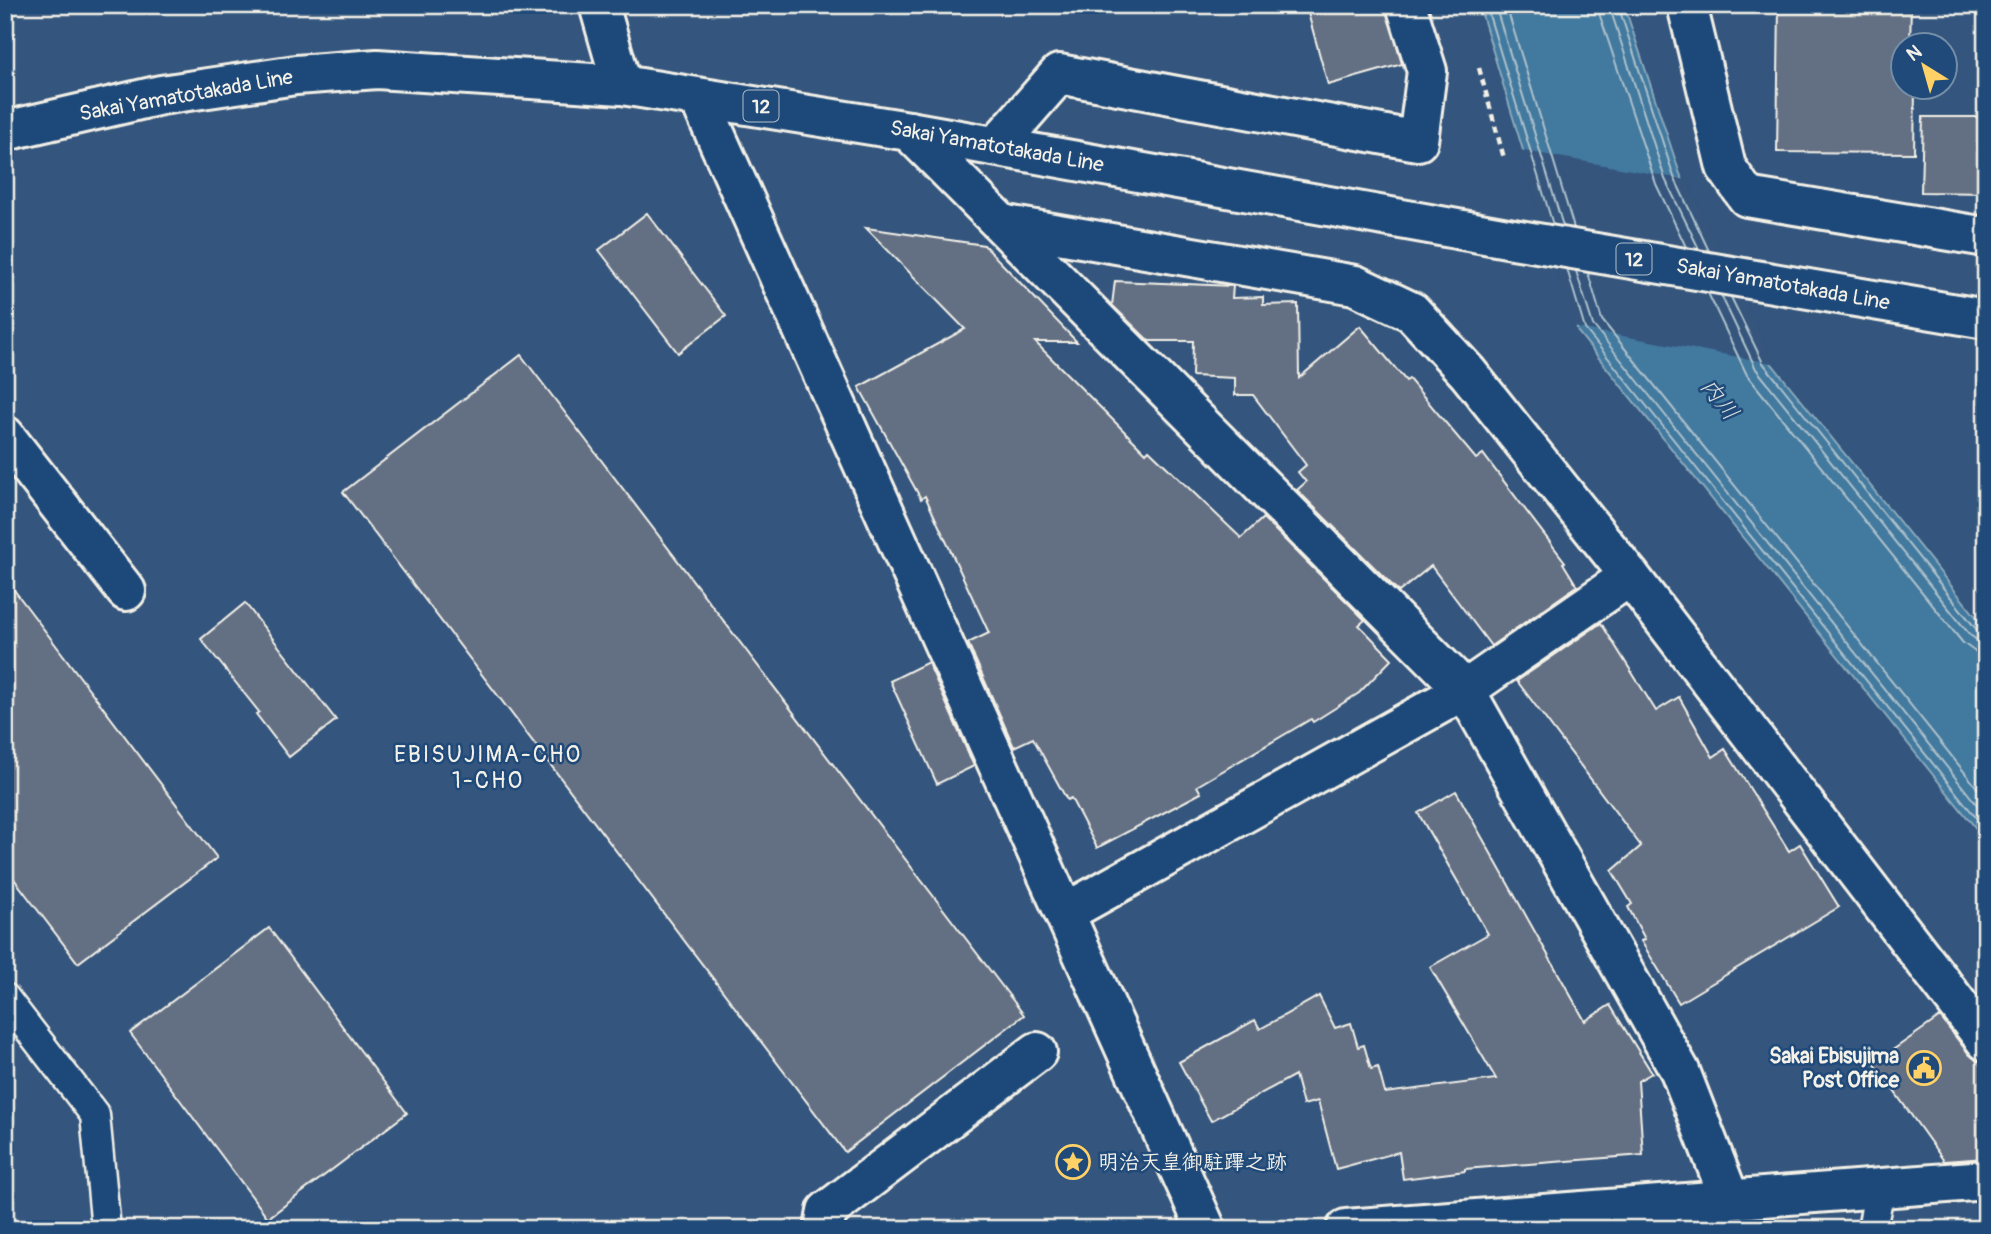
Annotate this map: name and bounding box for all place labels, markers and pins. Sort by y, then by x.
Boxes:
place label: Sakai Ebisujima Post Office [1769,1043,1900,1094]
public building icon: Sakai Ebisujima Post Office [1905,1049,1943,1087]
place icon: 明治天皇御駐蹕之跡 [1054,1143,1092,1181]
place label: 明治天皇御駐蹕之跡 [1098,1149,1287,1176]

